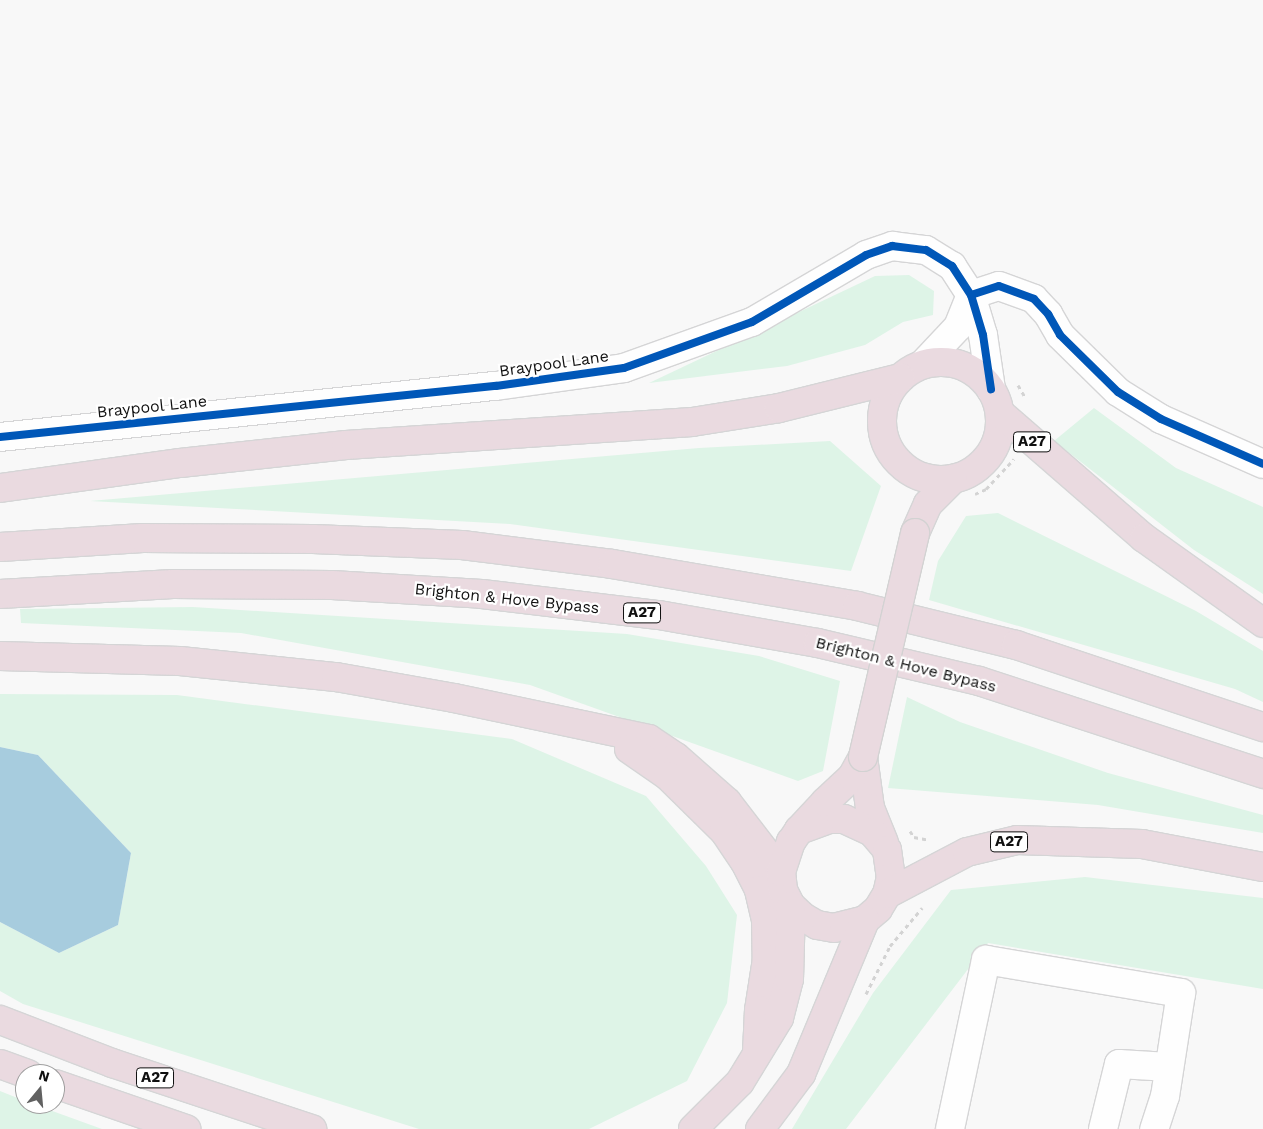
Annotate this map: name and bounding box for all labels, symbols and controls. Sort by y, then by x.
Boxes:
street label: Braypool Lane [498,347,610,381]
street label: Braypool Lane [96,392,208,422]
road number: A27 [1012,430,1052,454]
street label: Brighton & Hove Bypass [414,580,600,618]
road number: A27 [622,600,662,626]
street label: Brighton & Hove Bypass [814,633,998,697]
road number: A27 [989,830,1029,854]
north arrow [15,1064,65,1114]
text: N [37,1066,51,1085]
road number: A27 [135,1066,175,1090]

